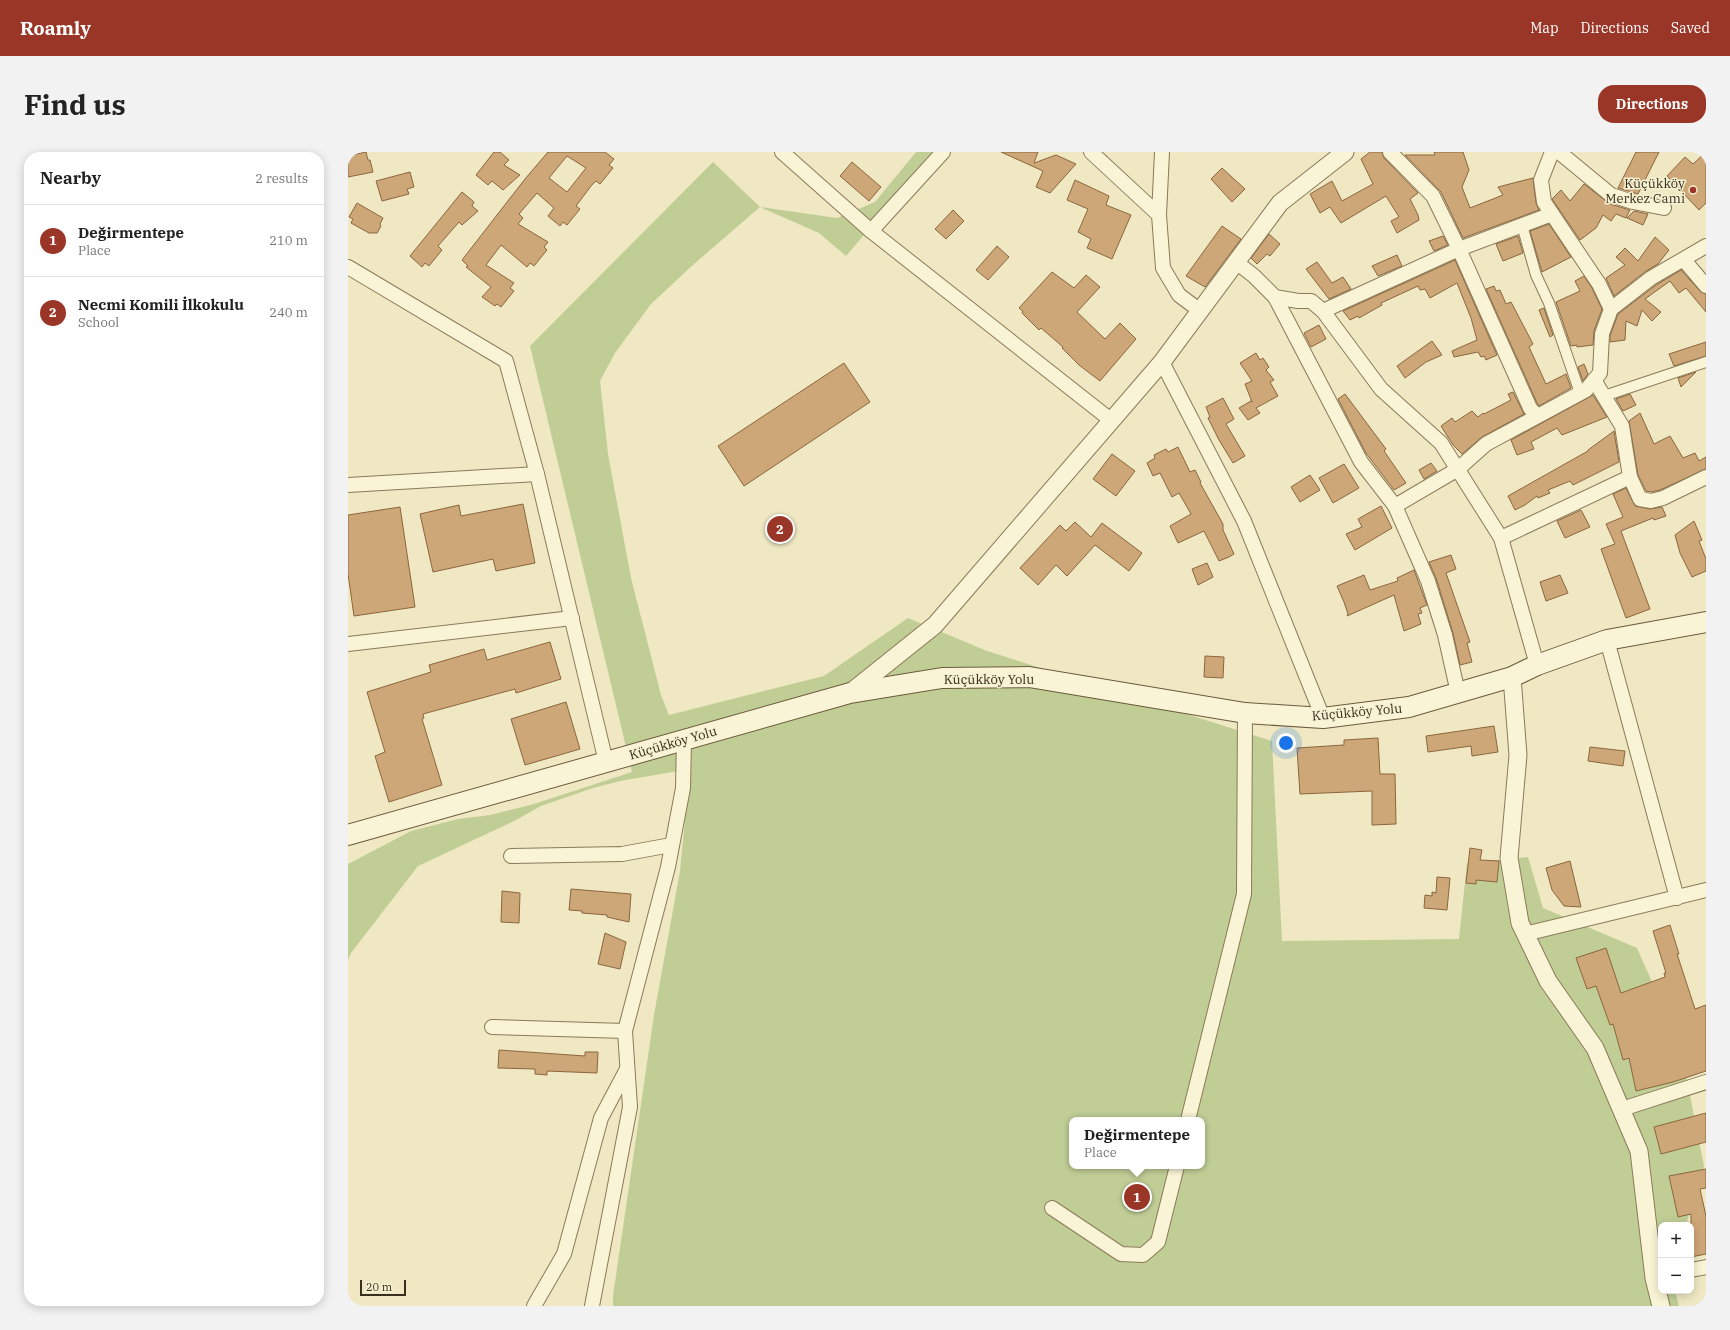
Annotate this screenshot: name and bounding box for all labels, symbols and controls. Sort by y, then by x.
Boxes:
text: Roamly [20,16,91,40]
text: Map [1530,19,1559,37]
text: Directions [1581,19,1649,37]
text: Saved [1671,19,1710,37]
button: Directions [1598,85,1706,123]
text: Find us [24,86,126,123]
text: Nearby [40,167,101,189]
text: 2 results [255,170,308,187]
place label: Küçükköy Merkez Cami [1605,175,1685,207]
marker: Küçükköy Merkez Cami [1688,185,1698,195]
text: Değirmentepe [78,223,184,242]
text: 1 [49,232,57,249]
text: 210 m [269,232,308,249]
text: Place [78,242,111,259]
text: Necmi Komili İlkokulu [78,295,244,314]
text: 2 [49,304,57,321]
text: 240 m [269,304,308,321]
text: School [78,314,119,331]
pin: 2 [767,514,793,544]
street label: Küçükköy Yolu [944,671,1034,688]
street label: Küçükköy Yolu [1311,700,1403,724]
street label: Küçükköy Yolu [627,722,719,764]
your location [1276,733,1296,753]
popup [1069,1117,1205,1169]
text: Değirmentepe [1084,1125,1190,1144]
text: Place [1084,1144,1117,1161]
pin: 1 [1124,1182,1150,1212]
map controls [1658,1222,1694,1294]
button: + [1658,1222,1694,1258]
button: − [1658,1258,1694,1294]
scale bar [360,1278,406,1297]
text: 20 m [366,1280,392,1294]

